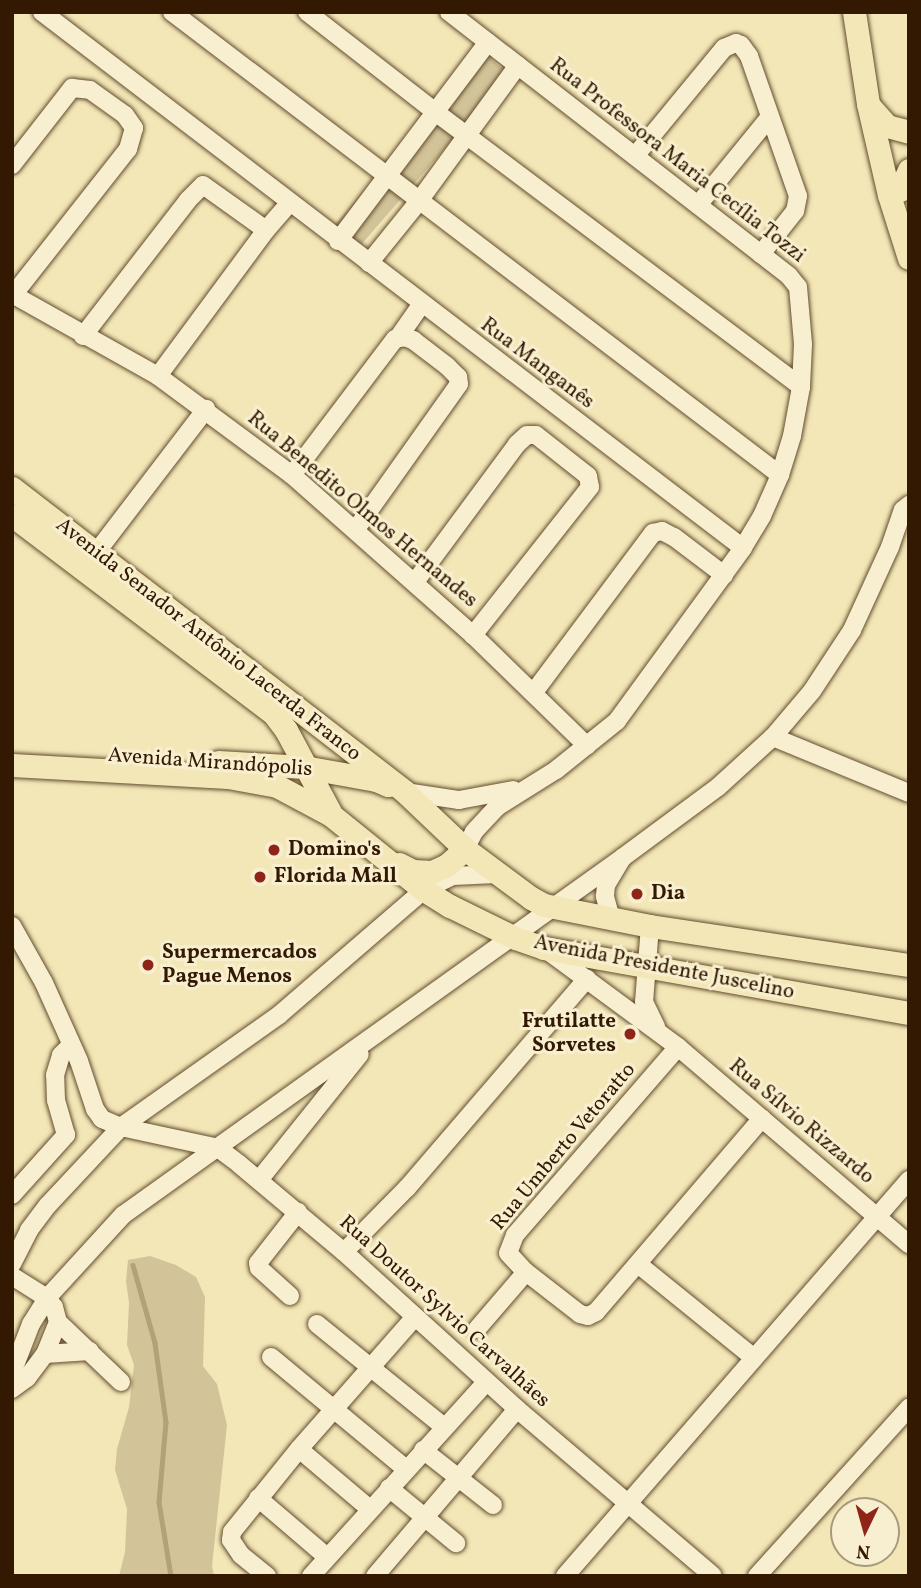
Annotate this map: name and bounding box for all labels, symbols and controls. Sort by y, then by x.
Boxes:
street label: Rua Professora Maria Cecília Tozzi [544,53,810,269]
street label: Rua Manganês [475,313,599,415]
street label: Rua Benedito Olmos Hernandes [242,406,482,614]
street label: Avenida Senador Antônio Lacerda Franco [50,513,366,767]
street label: Avenida Mirandópolis [107,743,313,783]
place label: Domino's [288,837,381,863]
marker: Domino's [266,842,282,858]
place label: Florida Mall [274,864,397,890]
marker: Florida Mall [252,869,268,885]
place label: Dia [651,881,685,907]
marker: Dia [629,886,645,902]
street label: Avenida Presidente Juscelino [532,930,796,1006]
place label: Supermercados Pague Menos [162,940,317,990]
marker: Supermercados Pague Menos [140,957,156,973]
place label: Frutilatte Sorvetes [522,1009,616,1059]
marker: Frutilatte Sorvetes [622,1026,638,1042]
street label: Rua Sílvio Rizzardo [723,1054,879,1190]
street label: Rua Umberto Vetoratto [486,1058,642,1236]
street label: Rua Doutor Sylvio Carvalhães [333,1211,555,1413]
north arrow [830,1497,900,1567]
text: N [855,1537,871,1564]

